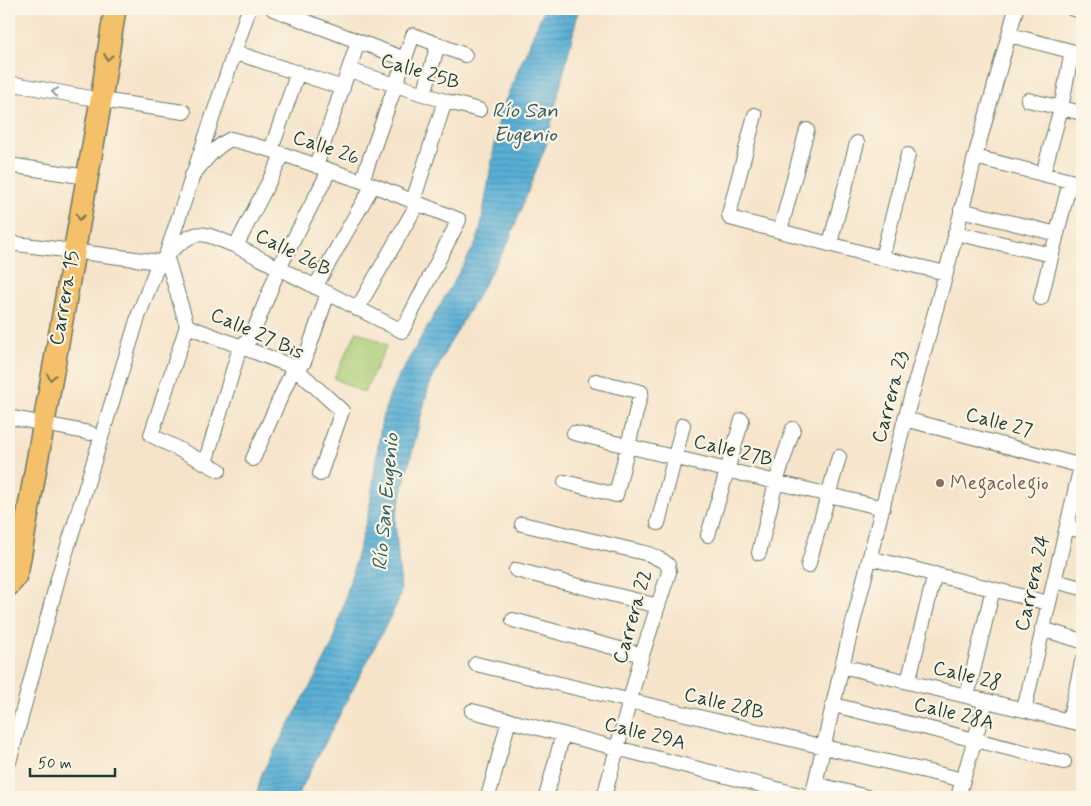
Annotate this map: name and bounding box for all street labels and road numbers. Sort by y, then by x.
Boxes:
street label: Calle 25B [377,47,463,97]
street label: Calle 26 [289,124,363,172]
street label: Calle 26B [250,222,336,284]
street label: Carrera 15 [43,248,87,348]
street label: Calle 27 Bis [206,301,308,367]
street label: Carrera 23 [866,348,916,446]
street label: Calle 27 [963,401,1035,445]
street label: Calle 27B [690,428,776,474]
street label: Carrera 24 [1009,532,1057,634]
street label: Carrera 22 [607,567,659,667]
street label: Calle 28 [930,655,1004,697]
street label: Calle 28B [681,681,767,727]
street label: Calle 28A [911,691,997,737]
street label: Calle 29A [601,711,689,757]

